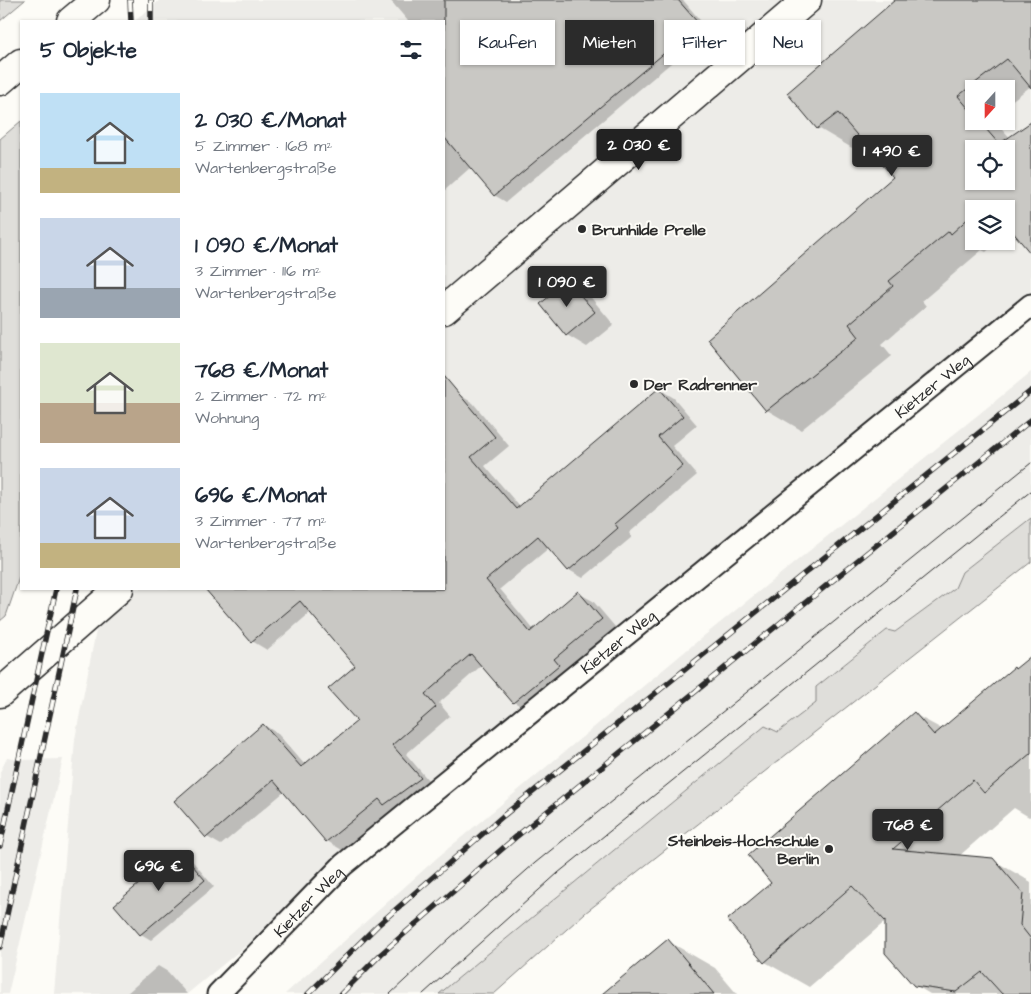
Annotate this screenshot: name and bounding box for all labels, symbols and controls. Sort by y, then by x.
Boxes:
chip: Kaufen [460,20,555,65]
chip: Mieten [565,20,654,65]
chip: Filter [664,20,745,65]
chip: Neu [755,20,821,65]
text: 5 Objekte [40,36,137,65]
icon: filters [397,36,425,64]
north arrow [965,80,1015,130]
map controls [965,80,1015,250]
text: 2 030 €/Monat [195,106,346,135]
icon: home [80,113,140,173]
pin: 2 030 € [593,128,685,171]
text: 2 030 € [607,134,671,156]
pin: 1 490 € [846,134,938,177]
text: 5 Zimmer · 168 m² [195,135,332,157]
text: 1 490 € [863,140,921,162]
button: locate [965,140,1015,190]
text: Wartenbergstraße [195,157,336,179]
button: layers [965,200,1015,250]
place label: Brunhilde Prelle [592,219,706,241]
marker: Brunhilde Prelle [576,223,588,235]
text: 1 090 €/Monat [195,231,338,260]
icon: home [80,238,140,298]
text: 3 Zimmer · 116 m² [195,260,321,282]
pin: 1 090 € [521,266,613,308]
text: 1 090 € [539,271,595,293]
text: Wartenbergstraße [195,282,336,304]
street label: Kietzer Weg [890,349,975,424]
text: 768 €/Monat [195,356,328,385]
icon: home [80,363,140,423]
place label: Der Radrenner [644,374,757,396]
marker: Der Radrenner [628,378,640,390]
text: 2 Zimmer · 72 m² [195,385,327,407]
text: Wohnung [195,407,259,429]
text: 696 €/Monat [195,481,327,510]
icon: home [80,488,140,548]
text: 3 Zimmer · 77 m² [195,510,327,532]
text: Wartenbergstraße [195,532,336,554]
street label: Kietzer Weg [576,605,661,679]
pin: 768 € [873,808,943,851]
text: 768 € [883,814,933,836]
place label: Steinbeis-Hochschule Berlin [667,830,819,870]
marker: Steinbeis-Hochschule Berlin [823,843,835,855]
pin: 696 € [124,850,194,892]
text: 696 € [135,855,183,877]
street label: Kietzer Weg [269,862,349,942]

